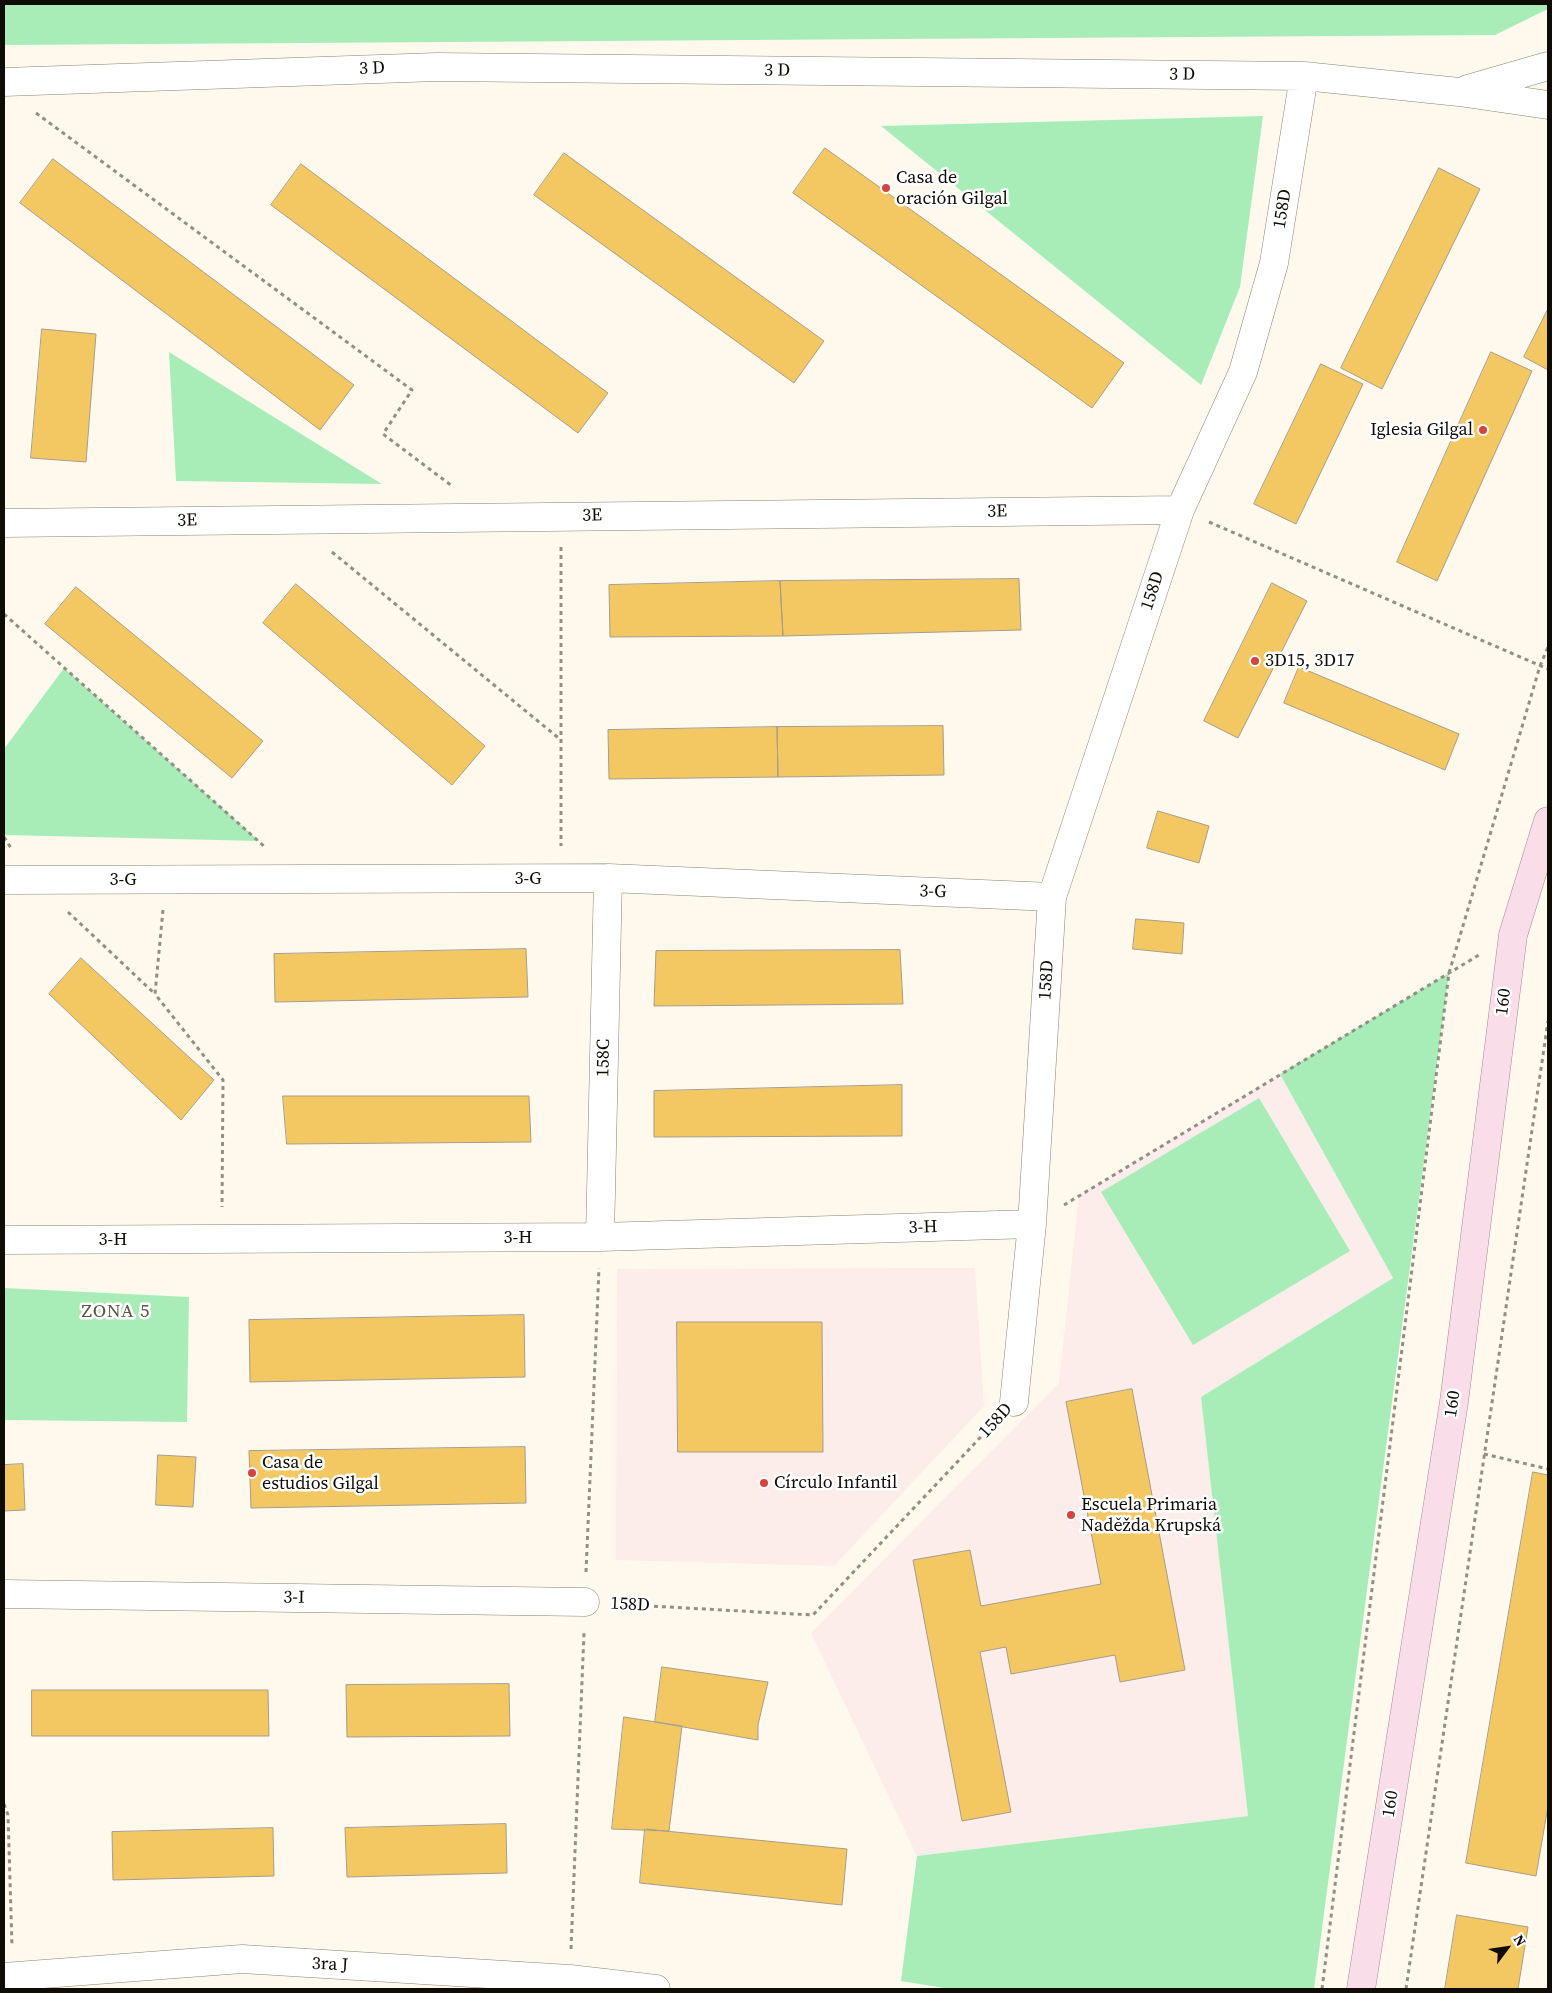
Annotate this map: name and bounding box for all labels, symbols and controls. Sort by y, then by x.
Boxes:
street label: 3 D [359,58,385,80]
street label: 3 D [764,60,790,82]
street label: 3 D [1169,64,1195,86]
place label: Casa de oración Gilgal [896,167,1008,210]
marker: Casa de oración Gilgal [880,182,892,194]
street label: 158D [1269,188,1297,230]
place label: Iglesia Gilgal [1370,419,1473,441]
marker: Iglesia Gilgal [1477,424,1489,436]
street label: 3E [987,501,1007,523]
street label: 3E [582,505,602,527]
street label: 3E [177,510,197,532]
street label: 158D [1137,569,1169,613]
place label: 3D15, 3D17 [1265,650,1354,672]
marker: 3D15, 3D17 [1249,655,1261,667]
street label: 3-G [514,868,542,890]
street label: 3-G [109,869,137,891]
street label: 3-G [919,881,947,903]
street label: 158D [1035,959,1059,1001]
street label: 160 [1492,987,1516,1017]
street label: 158C [593,1039,615,1077]
street label: 3-H [908,1217,938,1239]
street label: 3-H [504,1227,532,1249]
street label: 3-H [99,1229,127,1251]
district label: ZONA 5 [81,1301,151,1323]
street label: 160 [1440,1389,1466,1419]
street label: 158D [975,1399,1017,1443]
place label: Casa de estudios Gilgal [262,1452,379,1495]
marker: Casa de estudios Gilgal [246,1467,258,1479]
place label: Círculo Infantil [774,1472,897,1494]
marker: Círculo Infantil [758,1477,770,1489]
place label: Escuela Primaria Naděžda Krupská [1081,1494,1221,1536]
marker: Escuela Primaria Naděžda Krupská [1065,1509,1077,1521]
street label: 3-I [283,1587,305,1609]
street label: 158D [610,1593,650,1617]
street label: 160 [1378,1789,1404,1819]
north arrow [1482,1923,1532,1973]
text: N [1509,1931,1531,1950]
street label: 3ra J [311,1953,349,1977]

